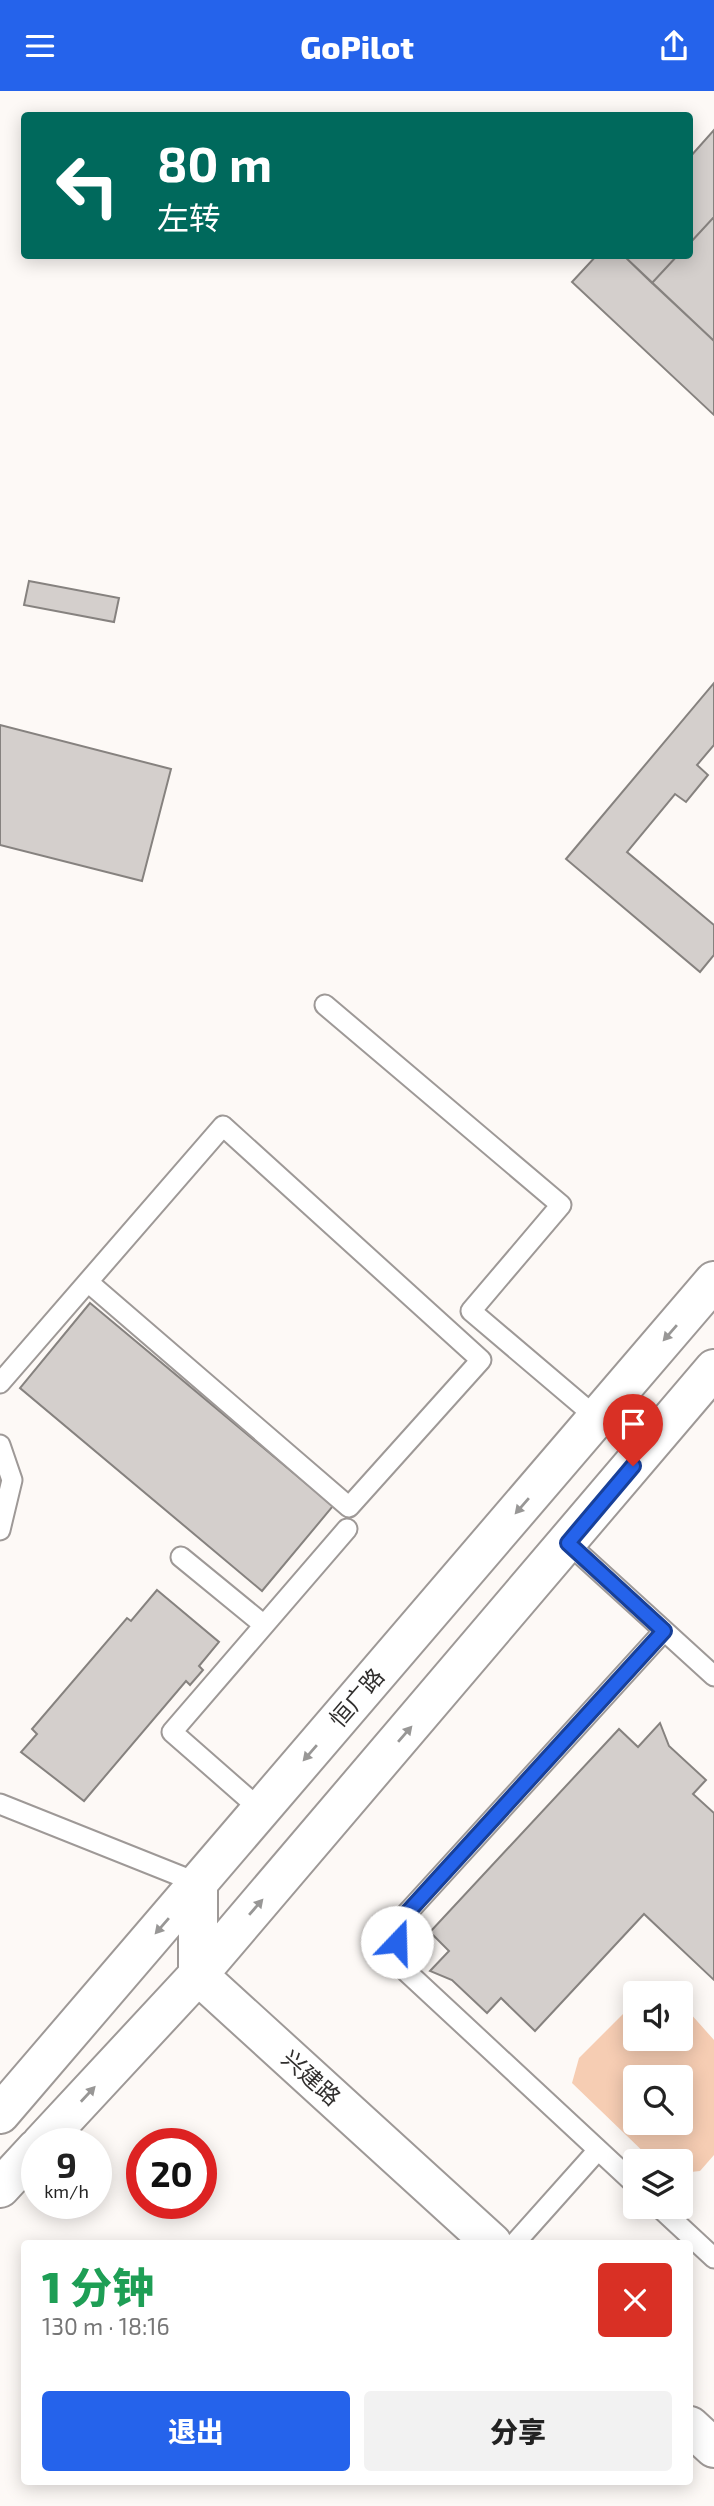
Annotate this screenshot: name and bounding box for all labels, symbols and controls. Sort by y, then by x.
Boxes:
icon: menu [21,27,59,65]
text: GoPilot [300,27,414,65]
icon: share [655,27,693,65]
text: 80 m [157,133,272,192]
icon: left [42,140,133,231]
text: 左转 [157,198,221,236]
one-way arrow [662,1324,678,1342]
pin [603,1394,663,1466]
icon: arrive [614,1405,652,1443]
one-way arrow [514,1497,530,1515]
street label: 恒广路 [323,1662,389,1733]
one-way arrow [397,1725,412,1743]
one-way arrow [302,1744,318,1762]
one-way arrow [249,1898,264,1916]
position arrow [360,1905,434,1979]
one-way arrow [155,1917,170,1934]
map controls [623,1981,693,2219]
button: sound [623,1981,693,2051]
street label: 兴建路 [277,2044,347,2111]
button: search [623,2065,693,2135]
one-way arrow [79,2086,95,2103]
speed limit sign: 20 [126,2128,217,2219]
text: 9 [56,2143,77,2185]
button: layers [623,2149,693,2219]
text: km/h [44,2180,89,2202]
text: 1 分钟 [42,2261,154,2311]
button: close [598,2263,672,2337]
text: 130 m · 18:16 [42,2312,170,2340]
button: 退出 [42,2391,350,2471]
button: 分享 [364,2391,672,2471]

